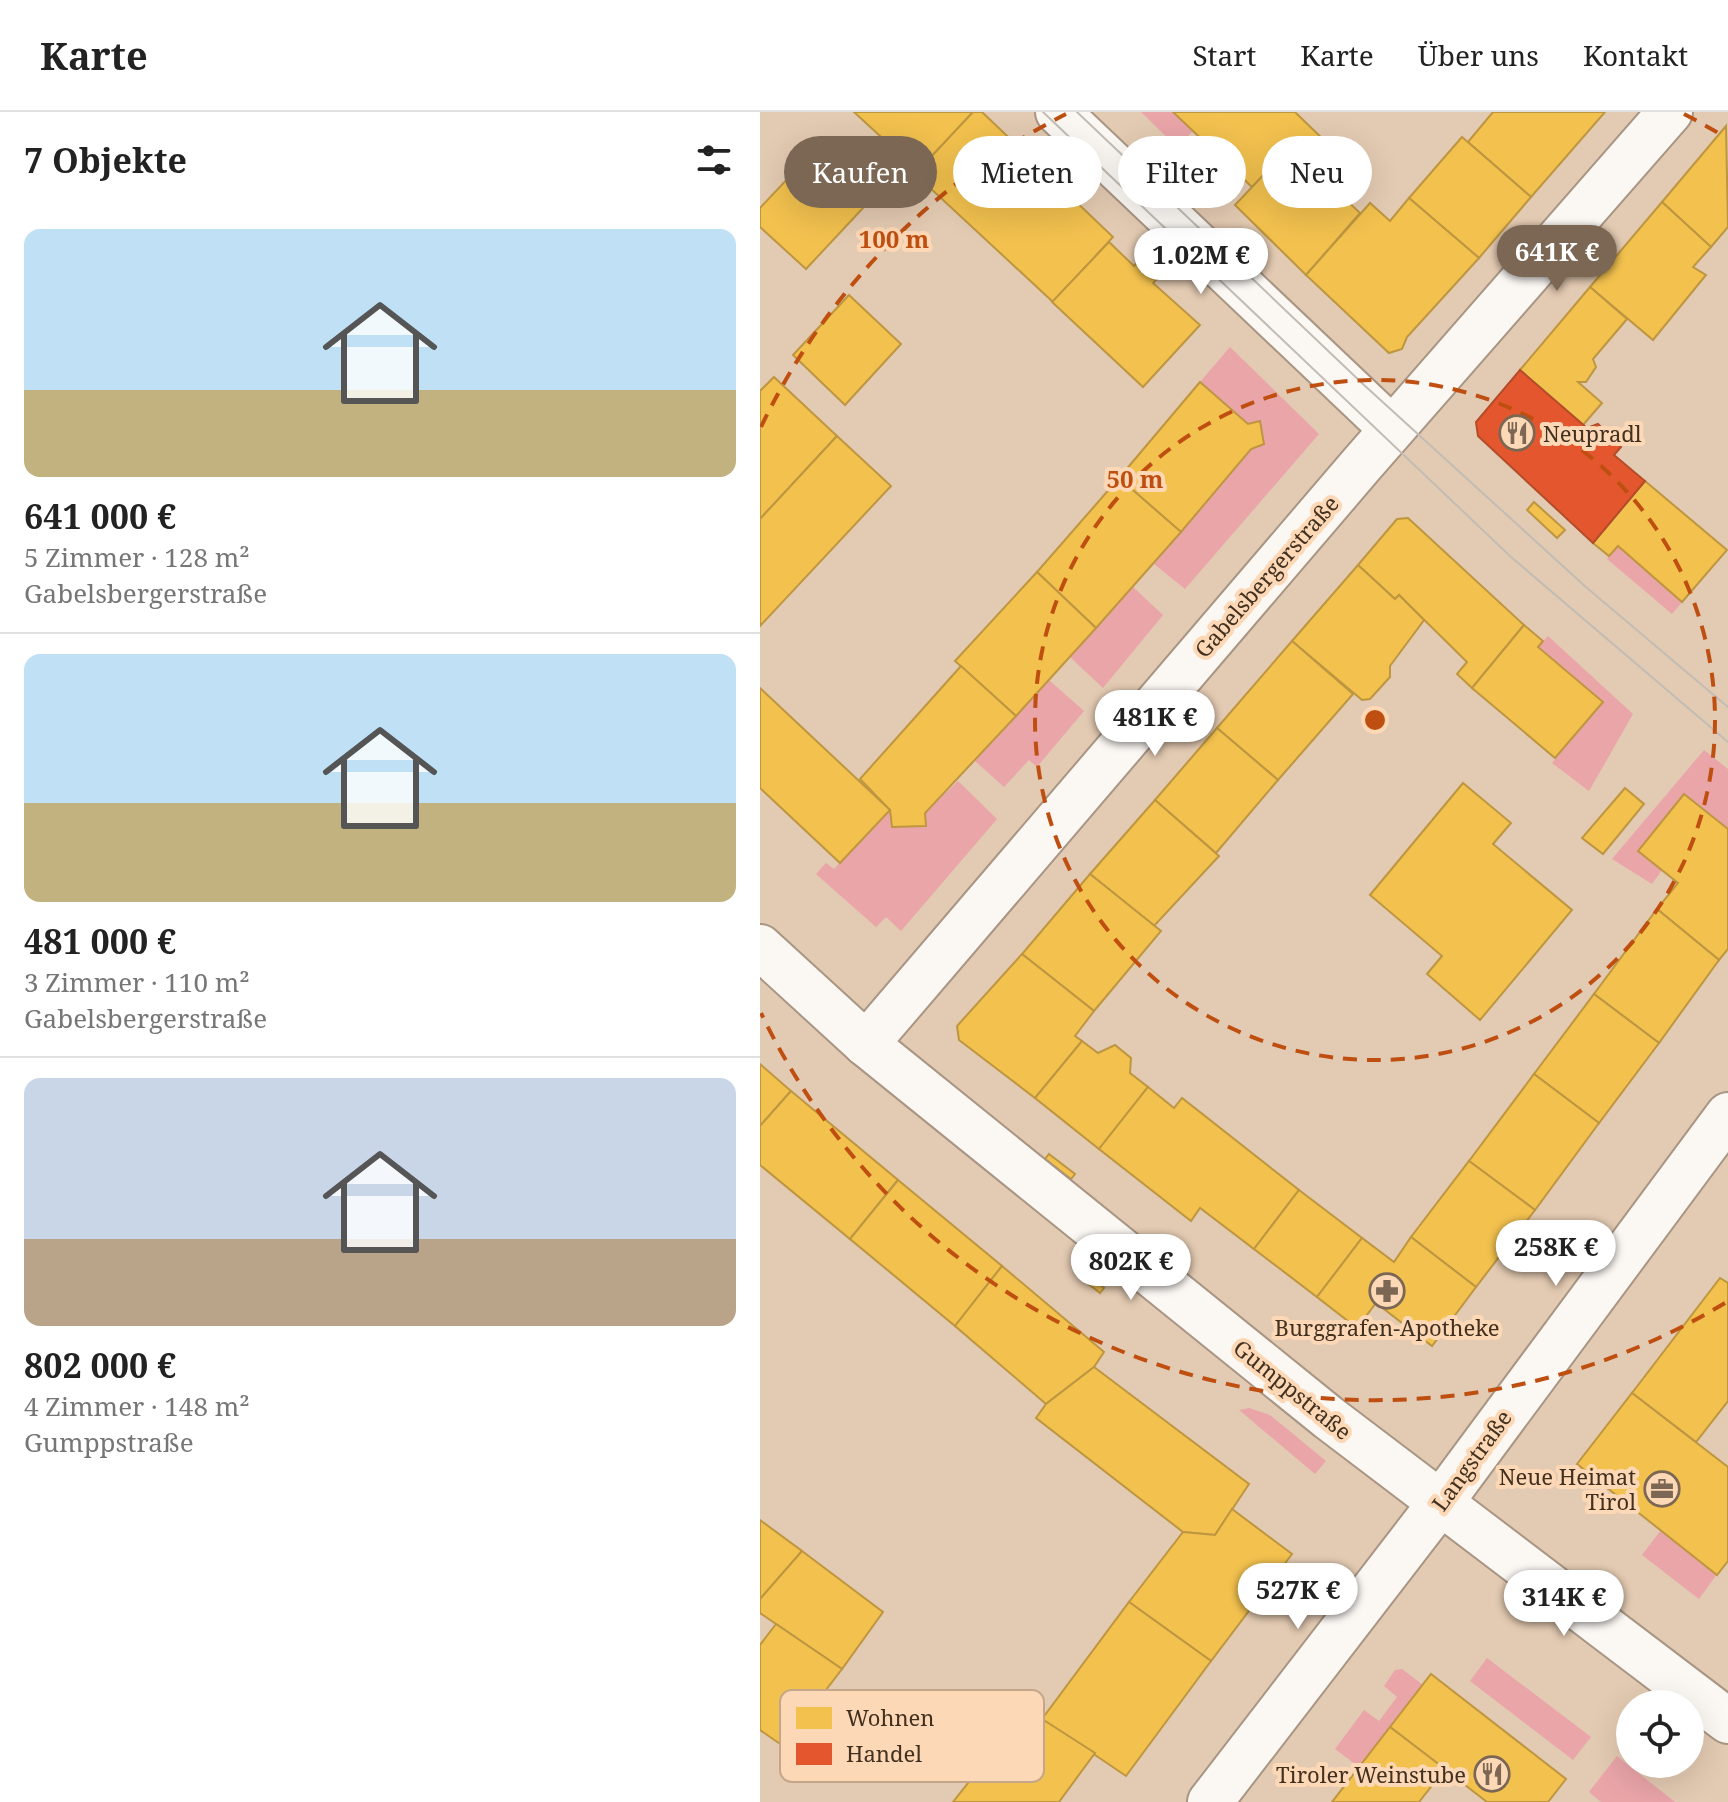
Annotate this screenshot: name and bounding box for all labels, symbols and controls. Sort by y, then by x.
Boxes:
text: Karte [40,29,148,81]
text: Start [1192,36,1256,74]
text: Karte [1300,36,1374,74]
text: Über uns [1418,36,1539,74]
text: Kontakt [1583,36,1688,74]
chip: Kaufen [784,136,937,208]
chip: Mieten [953,136,1102,208]
chip: Filter [1118,136,1246,208]
chip: Neu [1262,136,1372,208]
text: 7 Objekte [24,137,187,183]
icon: filters [692,138,736,182]
text: 100 m [859,222,930,255]
pin: 641K € [1492,225,1622,293]
pin: 1.02M € [1127,228,1275,296]
text: 641K € [1515,233,1599,269]
text: 1.02M € [1152,236,1250,272]
icon: home [308,281,452,425]
restaurant icon: Neupradl [1498,414,1536,452]
place label: Neupradl [1543,418,1642,448]
text: 50 m [1106,462,1164,495]
street label: Gabelsbergerstraße [1187,489,1345,663]
text: 641 000 € [24,493,176,539]
text: 5 Zimmer · 128 m² [24,539,250,575]
text: Gabelsbergerstraße [24,575,267,611]
pin: 481K € [1090,690,1220,758]
text: 481K € [1113,698,1197,734]
icon: home [308,706,452,850]
centre of rings [1361,706,1389,734]
text: 481 000 € [24,918,176,964]
text: 3 Zimmer · 110 m² [24,964,250,1000]
text: Gabelsbergerstraße [24,1000,267,1036]
icon: home [308,1130,452,1274]
pin: 258K € [1491,1220,1621,1288]
text: 258K € [1514,1228,1598,1264]
pin: 802K € [1066,1234,1196,1302]
text: 802K € [1089,1242,1173,1278]
pharmacy icon: Burggrafen-Apotheke [1368,1272,1406,1310]
place label: Burggrafen-Apotheke [1275,1312,1500,1342]
street label: Gumppstraße [1228,1332,1358,1446]
text: 802 000 € [24,1342,176,1388]
text: 4 Zimmer · 148 m² [24,1388,250,1424]
street label: Langstraße [1424,1403,1518,1517]
text: Gumppstraße [24,1424,194,1460]
place label: Neue Heimat Tirol [1499,1461,1636,1516]
office icon: Neue Heimat Tirol [1643,1470,1681,1508]
pin: 527K € [1233,1563,1363,1631]
pin: 314K € [1499,1570,1629,1638]
text: 527K € [1256,1571,1340,1607]
text: 314K € [1522,1578,1606,1614]
legend [780,1690,1044,1782]
map controls [1616,1690,1704,1778]
button: locate [1616,1690,1704,1778]
text: Wohnen [846,1702,935,1732]
text: Handel [846,1738,922,1768]
restaurant icon: Tiroler Weinstube [1473,1755,1511,1793]
place label: Tiroler Weinstube [1276,1759,1466,1789]

